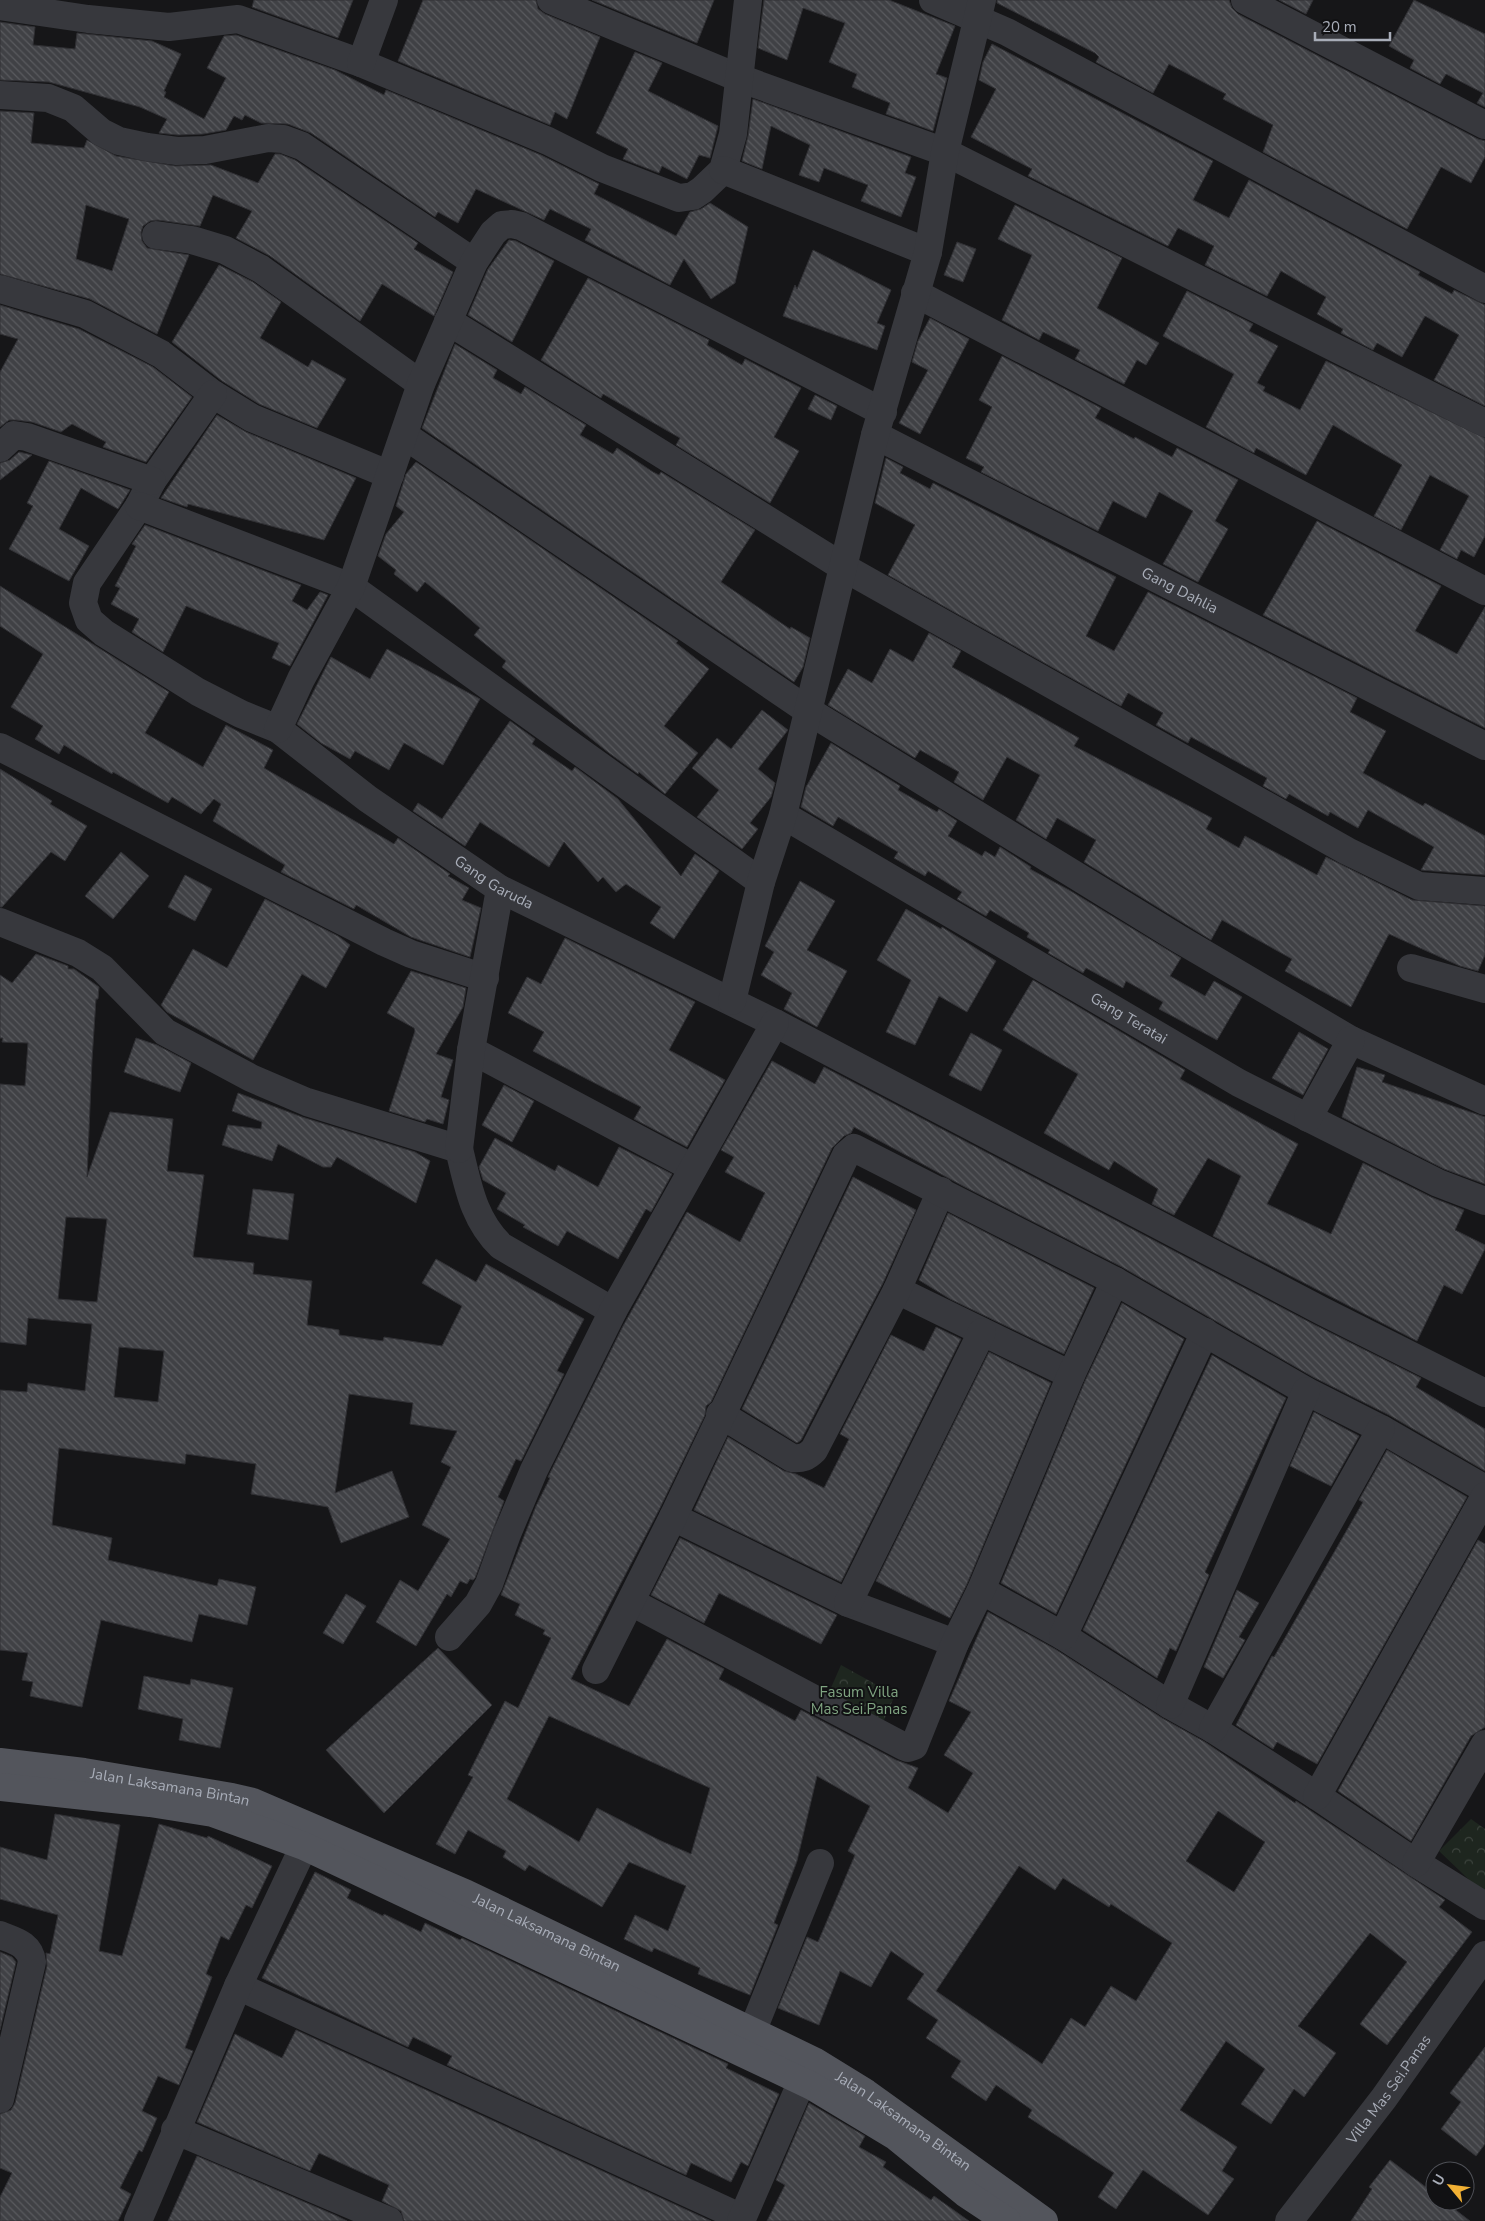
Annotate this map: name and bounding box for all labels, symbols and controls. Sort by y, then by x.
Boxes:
scale bar [1315,10,1390,42]
text: 20 m [1322,17,1357,37]
street label: Gang Dahlia [1138,562,1221,618]
street label: Gang Garuda [450,851,537,914]
street label: Gang Teratai [1087,988,1171,1049]
park label: Fasum Villa Mas Sei.Panas [811,1682,907,1719]
street label: Jalan Laksamana Bintan [88,1763,252,1811]
street label: Jalan Laksamana Bintan [469,1888,624,1976]
street label: Villa Mas Sei.Panas [1341,2031,1436,2149]
street label: Jalan Laksamana Bintan [831,2066,975,2175]
north arrow [1425,2161,1475,2211]
text: U [1428,2171,1450,2189]

